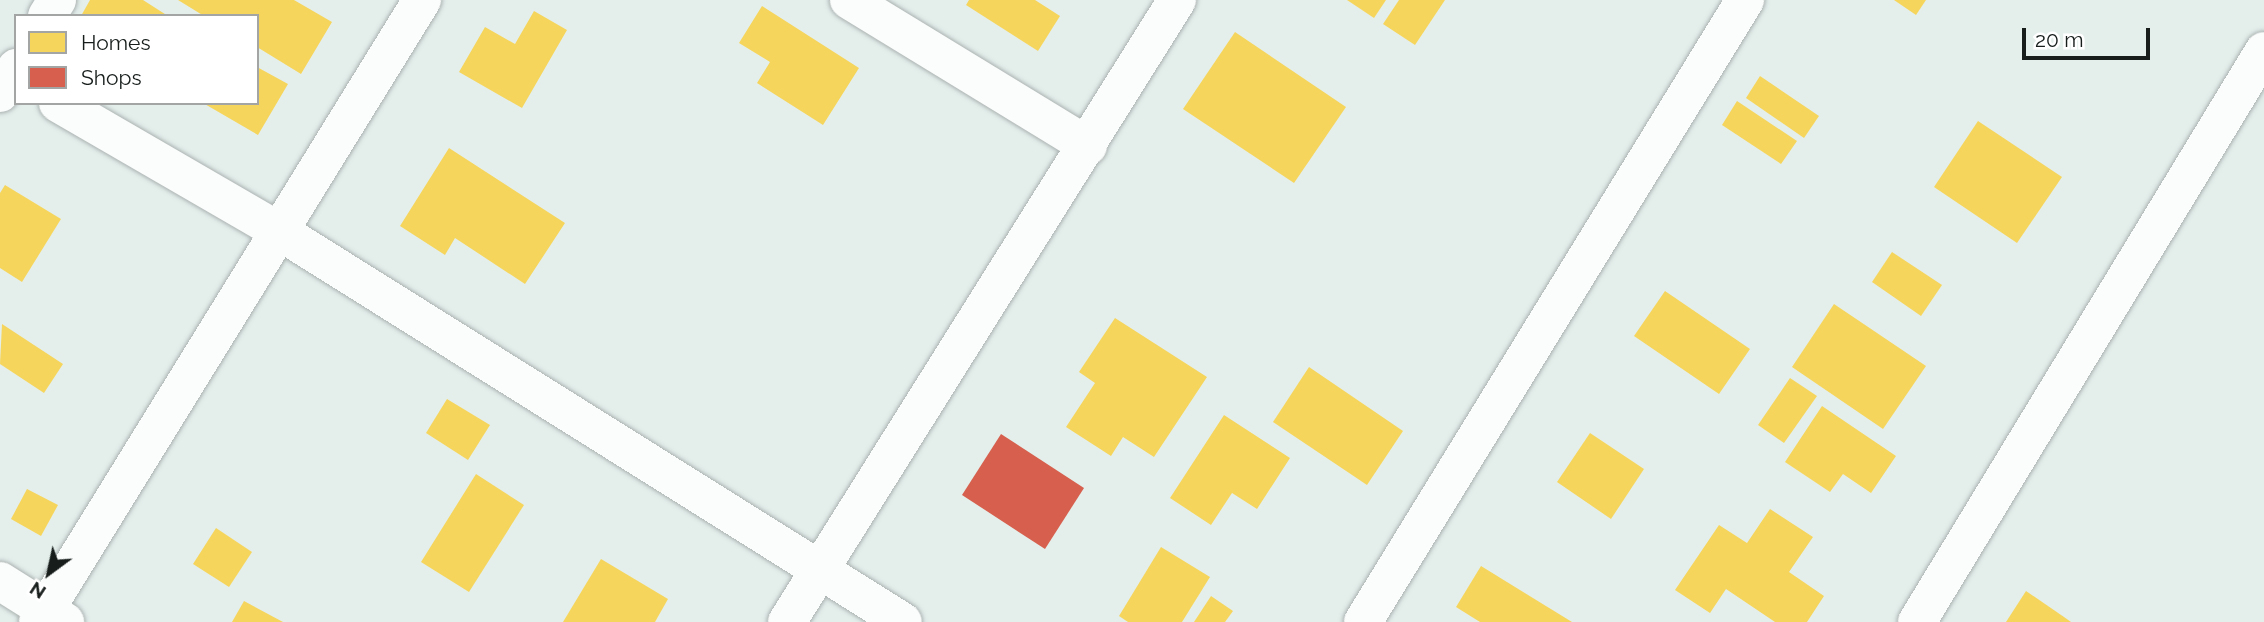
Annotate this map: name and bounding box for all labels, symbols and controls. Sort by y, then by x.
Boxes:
legend [14,14,259,105]
scale bar [2026,14,2154,58]
text: 20 m [2035,27,2083,52]
text: Homes [81,30,151,55]
text: Shops [81,65,142,90]
north arrow [14,538,84,608]
text: N [25,577,50,604]

